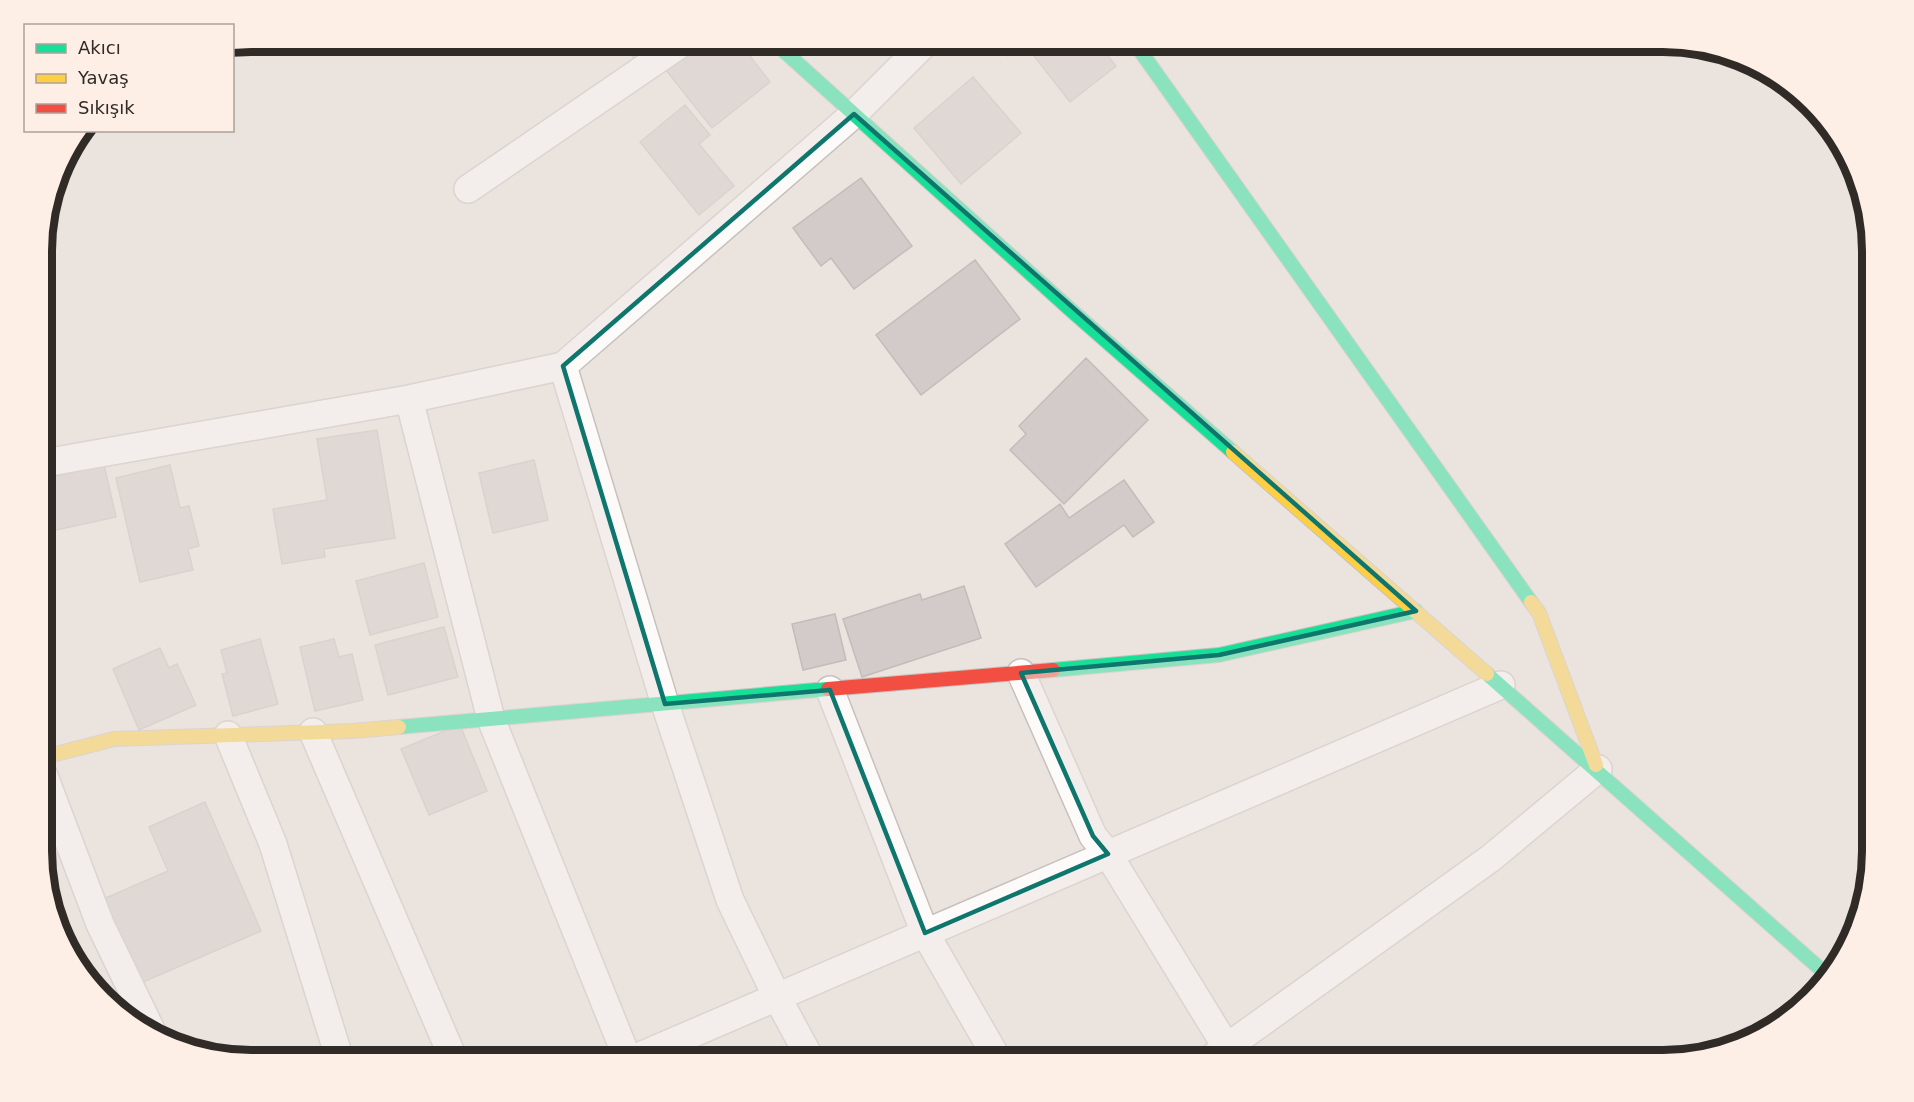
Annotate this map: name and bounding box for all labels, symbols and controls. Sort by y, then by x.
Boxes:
legend [24,24,234,132]
text: Akıcı [78,37,121,58]
text: Yavaş [77,67,129,88]
text: Sıkışık [78,97,135,118]

